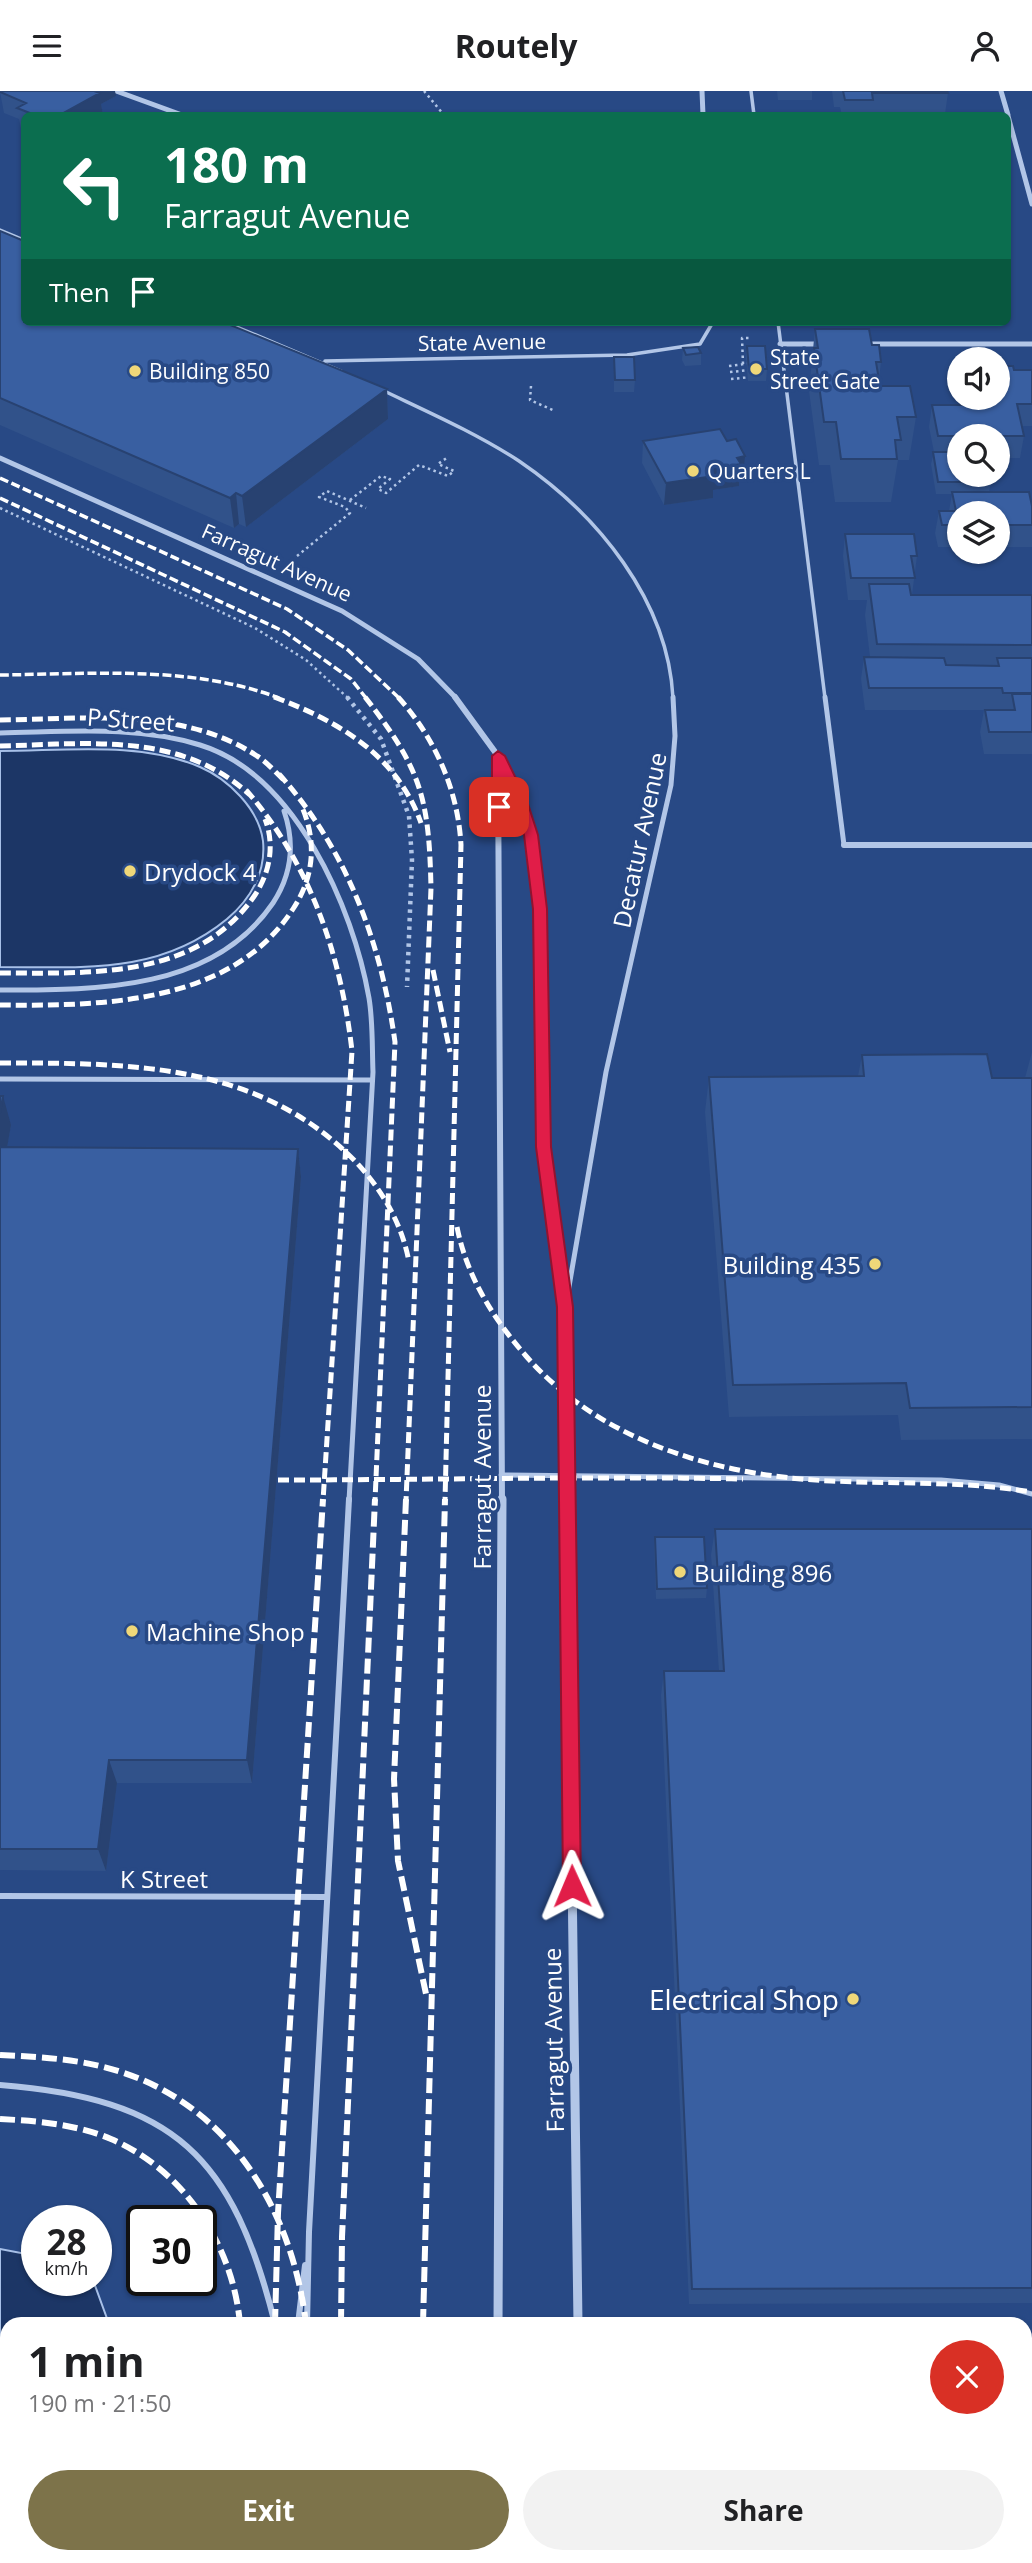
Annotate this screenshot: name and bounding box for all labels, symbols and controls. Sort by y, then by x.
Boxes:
text: Routely [455,24,577,67]
icon: menu [28,27,66,65]
icon: person [966,27,1004,65]
text: 180 m [164,131,309,197]
icon: left [49,140,140,231]
text: Farragut Avenue [164,194,410,237]
icon: arrive [124,273,162,311]
text: Then [49,274,110,310]
street label: State Avenue [418,327,546,357]
place label: State Street Gate [770,343,880,395]
map controls [947,347,1010,564]
button: sound [947,347,1010,410]
place label: Building 850 [149,357,270,385]
marker: State Street Gate [748,361,764,377]
marker: Building 850 [127,363,143,379]
button: search [947,424,1010,487]
place label: Quarters L [707,457,811,485]
marker: Quarters L [685,463,701,479]
button: layers [947,501,1010,564]
street label: Farragut Avenue [197,516,357,608]
street label: P Street [86,699,176,739]
street label: Decatur Avenue [604,749,674,931]
pin [469,777,529,837]
icon: arrive [480,788,518,826]
place label: Drydock 4 [144,855,257,888]
marker: Drydock 4 [122,863,138,879]
place label: Building 435 [723,1248,861,1281]
marker: Building 435 [867,1256,883,1272]
street label: Farragut Avenue [465,1385,498,1569]
place label: Building 896 [694,1556,832,1589]
marker: Building 896 [672,1564,688,1580]
place label: Machine Shop [146,1615,305,1648]
marker: Machine Shop [124,1623,140,1639]
position arrow [535,1849,609,1923]
street label: K Street [120,1862,208,1895]
street label: Farragut Avenue [535,1947,571,2133]
place label: Electrical Shop [649,1980,839,2018]
marker: Electrical Shop [845,1991,861,2007]
speed limit sign: 30 [126,2205,217,2296]
text: 28 [46,2218,87,2265]
text: km/h [45,2256,88,2280]
text: 1 min [28,2332,145,2389]
button: close [930,2340,1004,2414]
text: 190 m · 21:50 [28,2387,171,2419]
button: Exit [28,2470,509,2550]
button: Share [523,2470,1004,2550]

